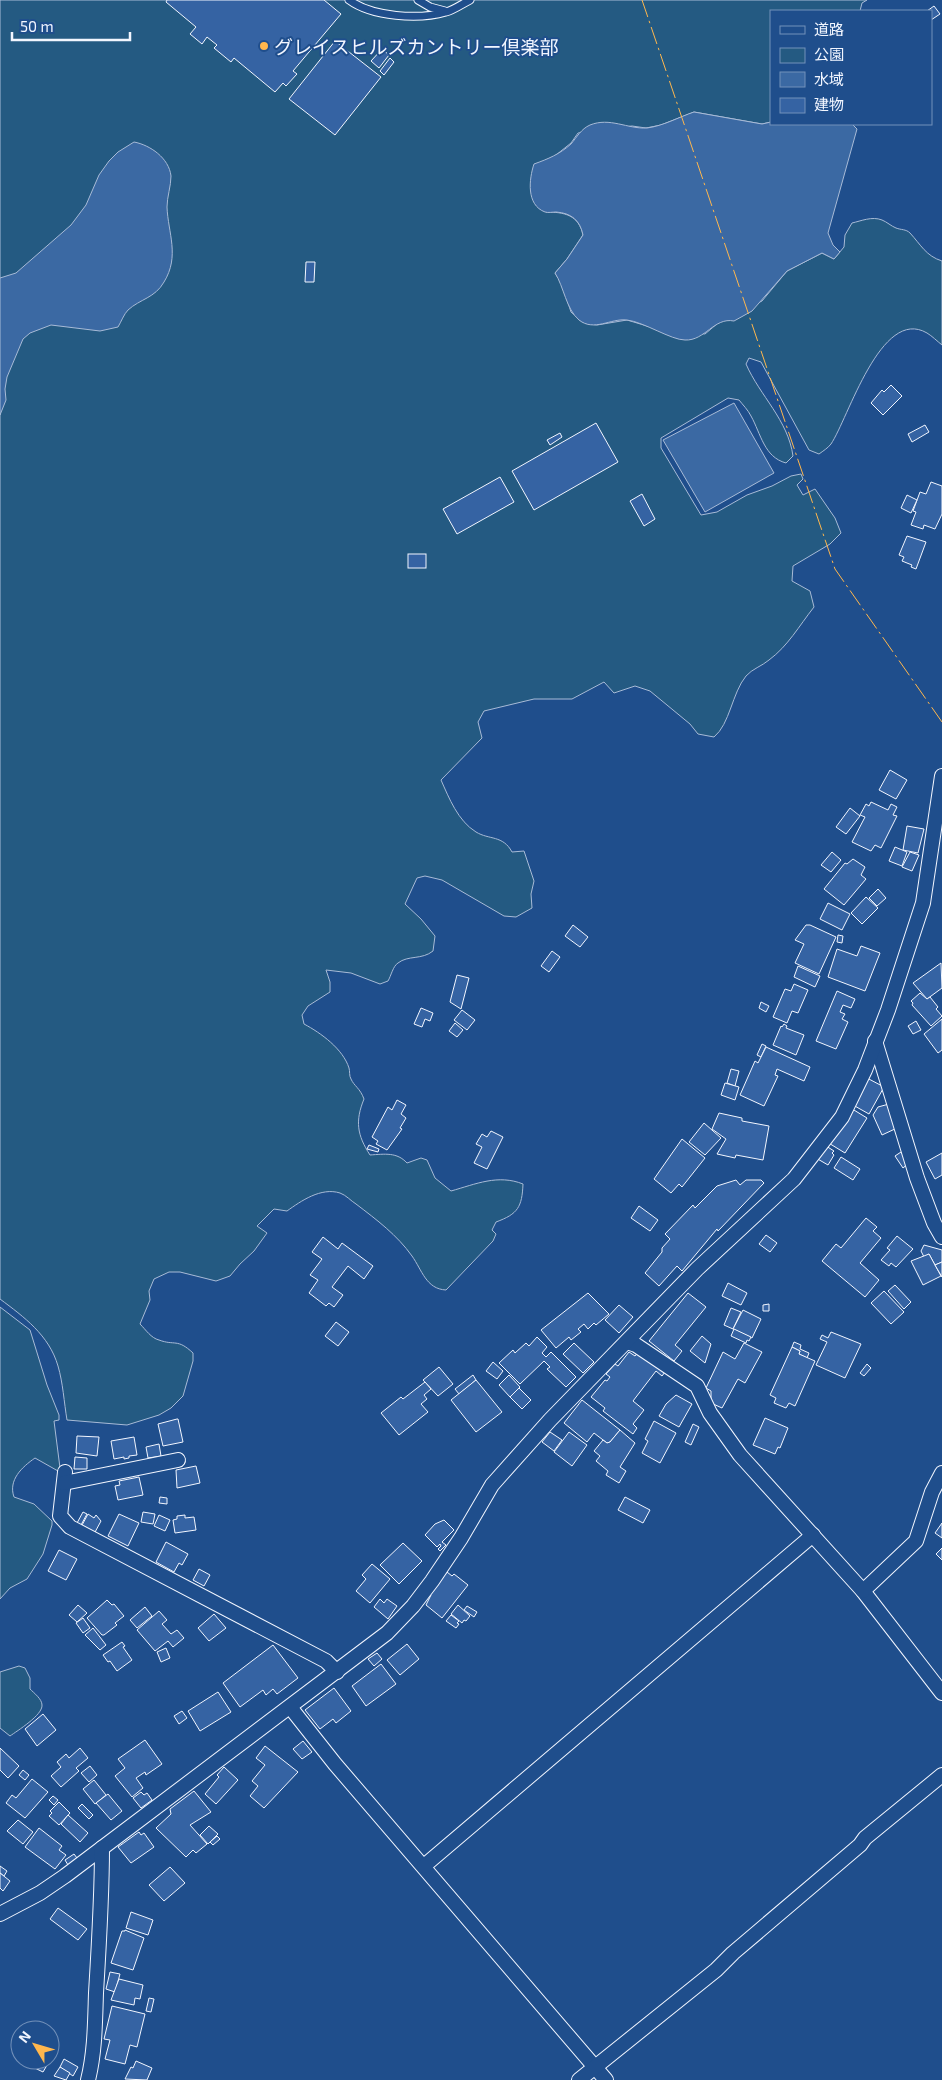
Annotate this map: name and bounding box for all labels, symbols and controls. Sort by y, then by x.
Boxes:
scale bar [12,10,130,42]
legend [770,10,932,125]
text: 50 m [20,17,54,35]
text: 道路 [814,20,844,38]
place label: グレイスヒルズカントリー倶楽部 [274,35,558,58]
marker: グレイスヒルズカントリー倶楽部 [258,40,270,52]
text: 公園 [814,45,844,63]
text: 水域 [814,70,844,88]
text: 建物 [814,95,844,113]
north arrow [10,2020,60,2070]
text: N [15,2027,34,2046]

